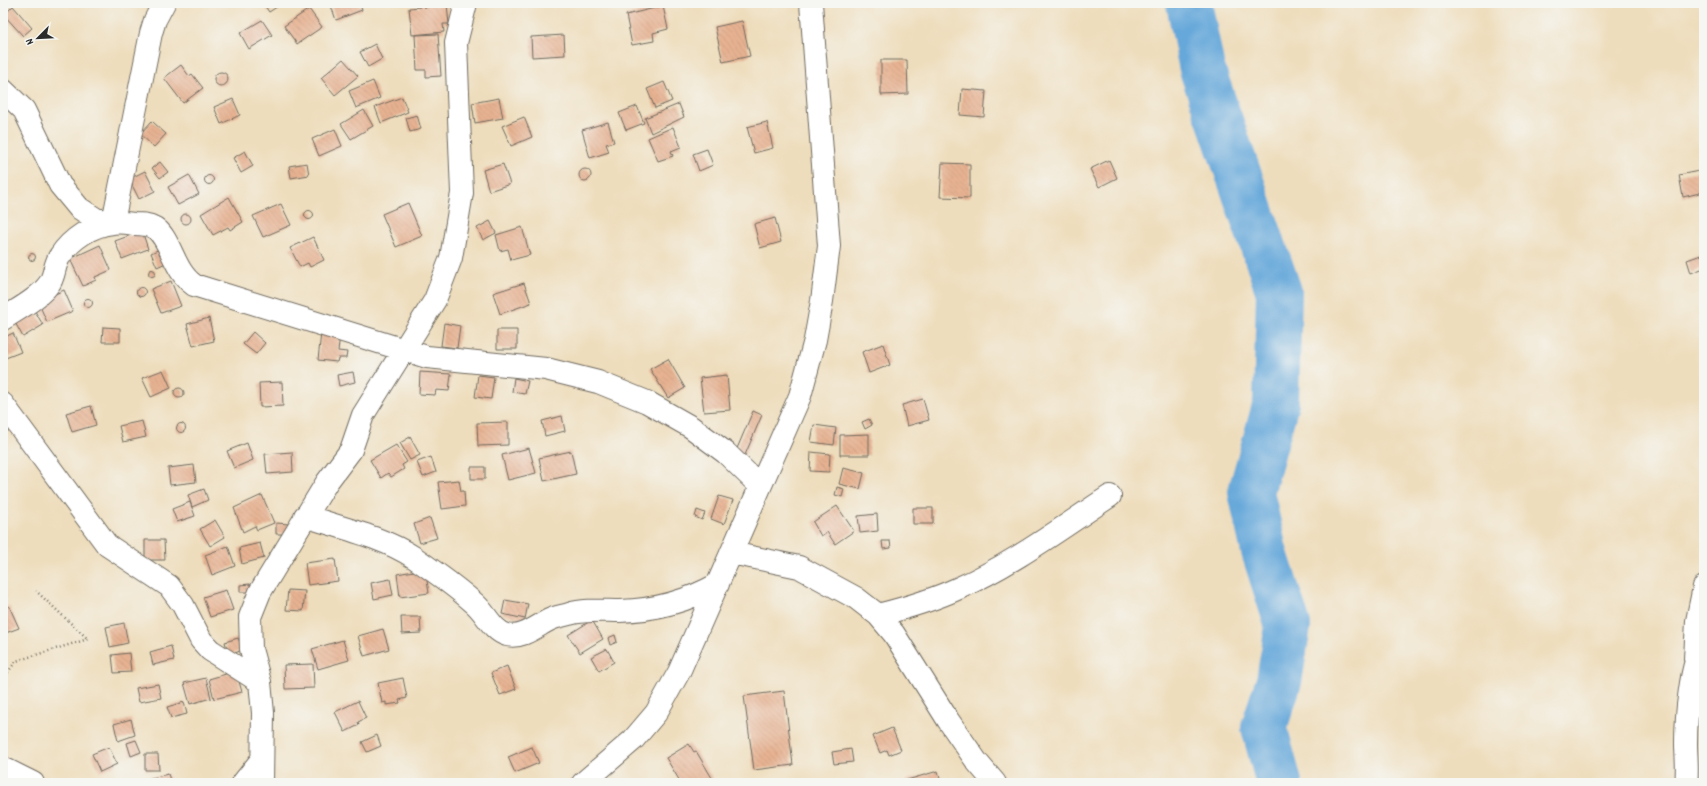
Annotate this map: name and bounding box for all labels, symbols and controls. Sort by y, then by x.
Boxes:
north arrow [18,18,58,58]
text: N [22,35,39,47]

